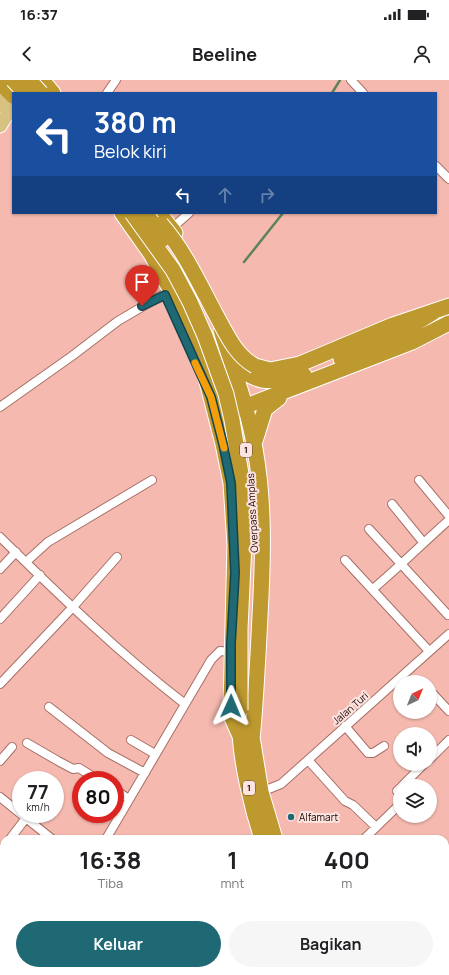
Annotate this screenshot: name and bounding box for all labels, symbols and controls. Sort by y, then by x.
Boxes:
text: 16:37 [20,4,58,25]
text: Beeline [192,42,257,66]
icon: back [16,43,38,65]
icon: person [411,43,433,65]
text: 380 m [94,103,177,141]
icon: left [28,108,80,160]
text: Belok kiri [94,139,167,163]
icon: left [172,184,194,206]
icon: ahead [214,184,236,206]
icon: right [256,184,278,206]
pin [125,265,159,306]
icon: arrive [131,271,153,293]
road number: 1 [240,443,252,457]
street label: Overpass Amplas [243,473,261,553]
north arrow [393,675,437,719]
map controls [393,675,437,823]
position arrow [210,685,252,727]
street label: Jalan Turi [329,688,371,728]
button: sound [393,727,437,771]
speed limit sign: 80 [72,771,124,823]
text: 77 [27,778,49,805]
button: layers [393,779,437,823]
road number: 1 [243,781,255,795]
text: km/h [26,800,50,814]
place label: Alfamart [299,810,338,824]
marker: Alfamart [286,812,296,822]
text: 16:38 [79,843,141,876]
text: 1 [227,843,238,876]
text: 400 [324,843,370,876]
text: Tiba [97,874,123,892]
text: mnt [221,874,245,892]
text: m [341,874,352,892]
button: Keluar [16,921,221,967]
button: Bagikan [229,921,433,967]

